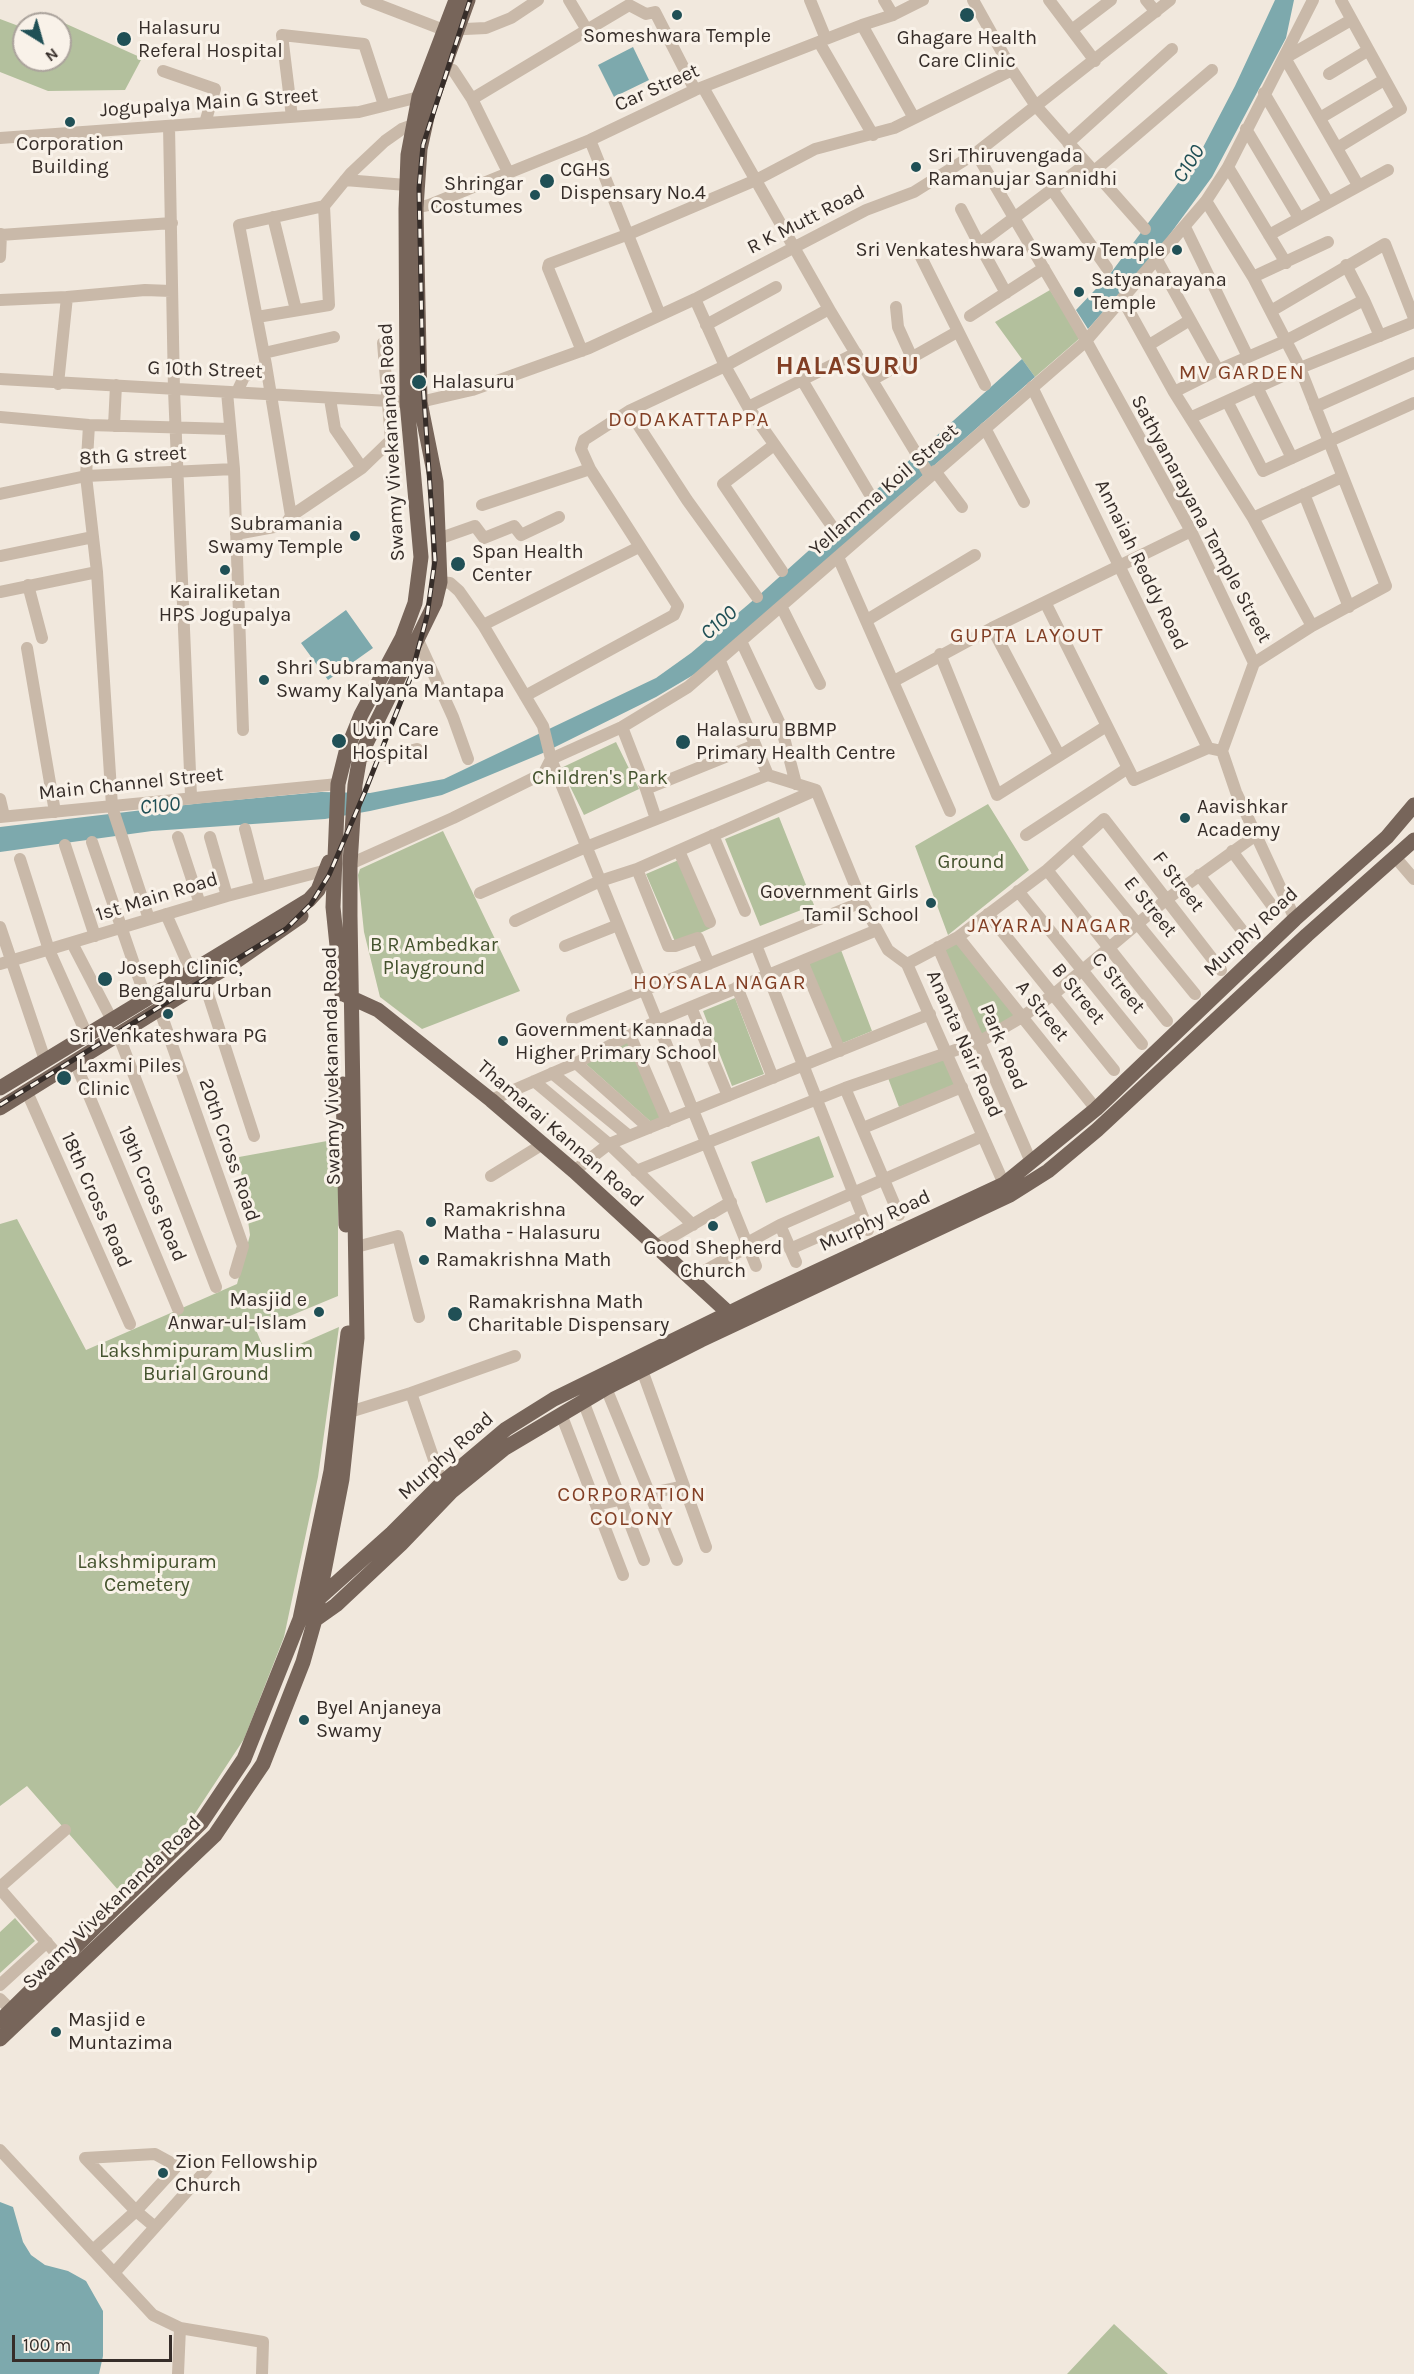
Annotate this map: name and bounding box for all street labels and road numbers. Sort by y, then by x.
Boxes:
street label: Car Street [611,59,703,117]
street label: Jogupalya Main G Street [99,83,319,123]
street label: R K Mutt Road [743,180,869,260]
street label: Swamy Vivekananda Road [374,322,410,562]
street label: G 10th Street [147,356,263,384]
street label: Sathyanarayana Temple Street [1125,391,1277,647]
street label: Yellamma Koil Street [805,419,963,561]
street label: 8th G street [79,441,187,471]
street label: Annaiah Reddy Road [1089,476,1193,654]
street label: Main Channel Street [37,762,225,806]
street label: F Street [1147,847,1209,917]
street label: 1st Main Road [93,867,221,927]
street label: E Street [1118,872,1182,942]
street label: Murphy Road [1199,882,1303,982]
street label: Swamy Vivekananda Road [318,946,346,1186]
street label: C Street [1086,948,1150,1018]
street label: B Street [1046,958,1110,1030]
street label: Ananta Nair Road [921,967,1007,1121]
street label: A Street [1010,976,1074,1046]
street label: Park Road [974,1000,1032,1094]
street label: Thamarai Kannan Road [472,1055,648,1213]
street label: 20th Cross Road [193,1075,265,1225]
street label: 19th Cross Road [113,1123,191,1265]
street label: 18th Cross Road [55,1129,137,1271]
street label: Murphy Road [815,1185,935,1257]
street label: Murphy Road [393,1407,499,1505]
street label: Swamy Vivekananda Road [18,1811,206,1995]

